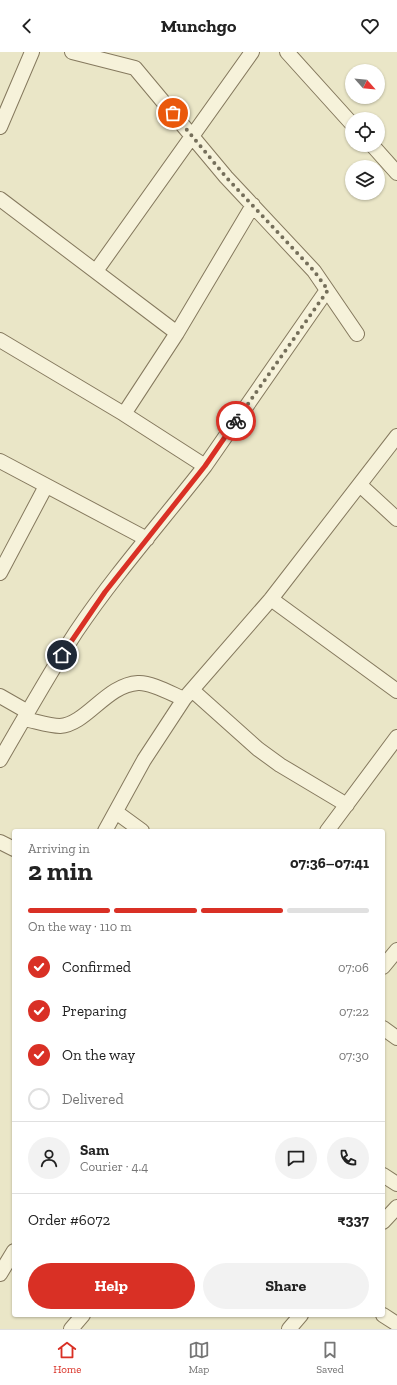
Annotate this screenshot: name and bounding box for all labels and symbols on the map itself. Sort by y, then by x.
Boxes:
north arrow [345,64,385,104]
pin [156,96,190,130]
courier [216,401,256,441]
pin [45,638,79,672]

